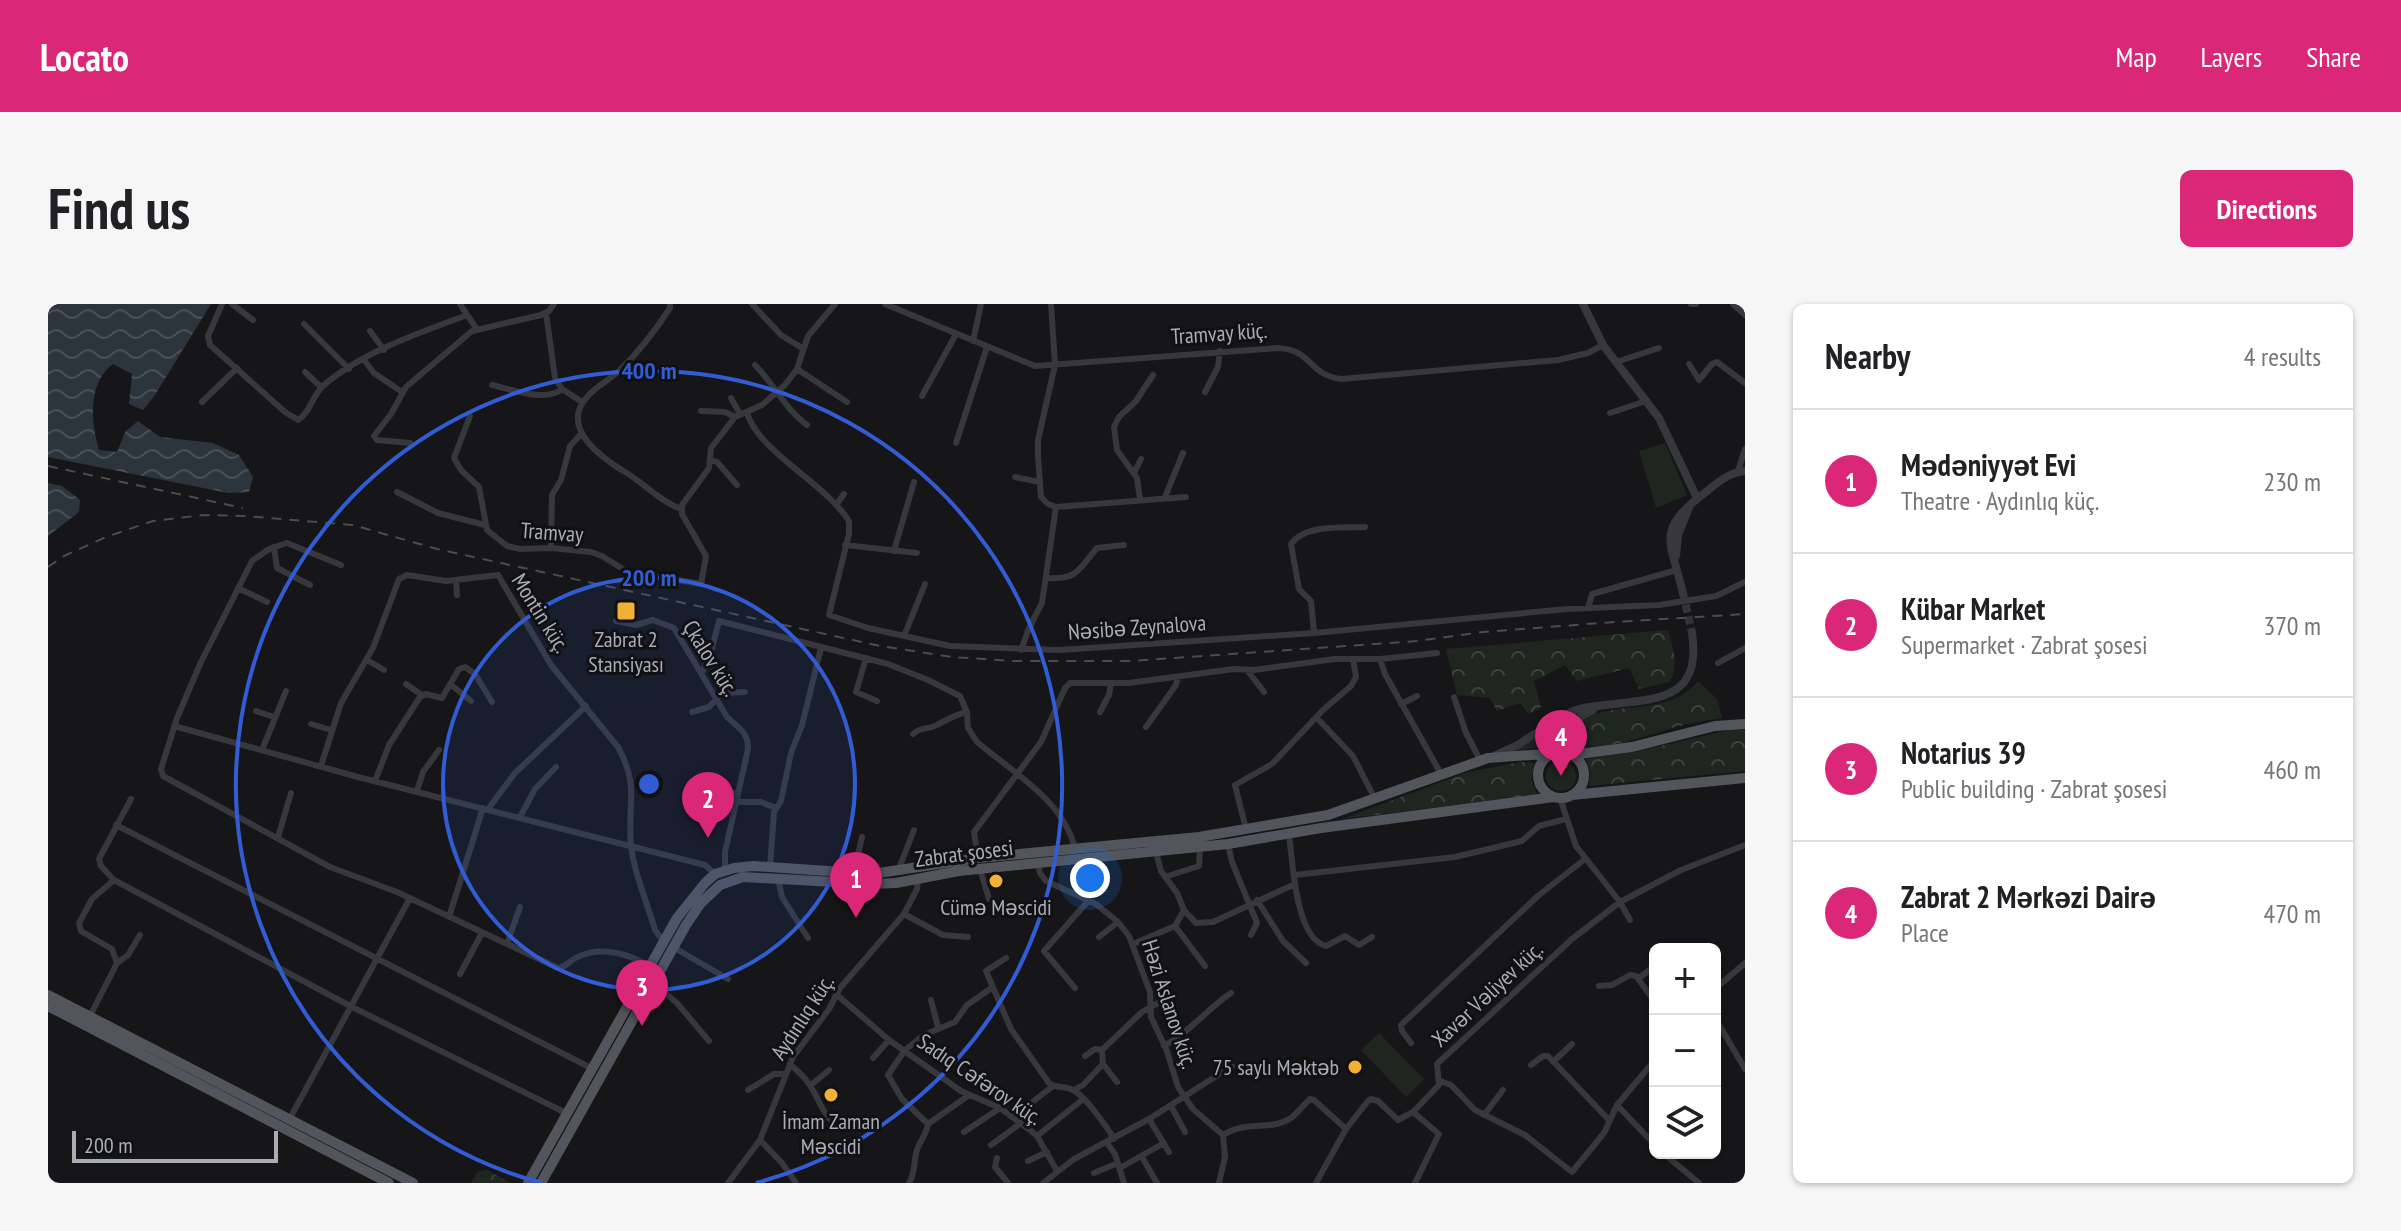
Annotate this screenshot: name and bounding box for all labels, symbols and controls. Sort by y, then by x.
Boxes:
text: Locato [40,32,129,81]
text: Map [2115,38,2157,75]
text: Layers [2201,38,2262,75]
text: Share [2306,38,2361,75]
button: Directions [2180,170,2353,247]
text: Find us [48,172,190,244]
street label: Tramvay küç. [1170,316,1268,350]
text: Nearby [1825,334,1910,378]
text: 4 results [2244,340,2321,373]
text: 400 m [621,355,677,386]
text: Mədəniyyət Evi [1901,445,2076,484]
text: 1 [1845,465,1857,498]
text: 230 m [2263,465,2321,498]
text: Theatre · Aydınlıq küç. [1901,484,2099,517]
street label: Tramvay [520,516,585,548]
text: 200 m [621,562,677,593]
street label: Montin küç. [506,568,576,658]
text: Kübar Market [1901,589,2045,628]
marker: Zabrat 2 Stansiyası [615,600,637,622]
street label: Nəsibə Zeynalova [1067,608,1207,646]
text: 2 [1845,609,1857,642]
text: 370 m [2263,609,2321,642]
street label: Çkalov küç. [677,615,745,701]
place label: Zabrat 2 Stansiyası [588,625,664,678]
text: Supermarket · Zabrat şosesi [1901,628,2148,661]
pin: 4 [1535,710,1587,776]
text: Notarius 39 [1901,733,2026,772]
text: 3 [1845,753,1857,786]
text: 460 m [2263,753,2321,786]
centre of rings [635,770,663,798]
pin: 2 [682,772,734,838]
text: Public building · Zabrat şosesi [1901,772,2167,805]
street label: Zabrat şosesi [913,833,1015,873]
pin: 1 [830,852,882,918]
your location [1070,858,1110,898]
marker: Cümə Məscidi [987,872,1005,890]
text: Zabrat 2 Mərkəzi Dairə [1901,877,2156,916]
place label: Cümə Məscidi [940,893,1052,921]
text: 4 [1845,897,1857,930]
text: 470 m [2263,897,2321,930]
text: Place [1901,916,1949,949]
street label: Xavər Vəliyev küç. [1426,935,1549,1053]
street label: Həzi Aslanov küç. [1136,936,1204,1072]
map controls [1649,943,1721,1159]
button: + [1649,943,1721,1015]
pin: 3 [616,960,668,1026]
street label: Aydınlıq küç. [764,969,840,1065]
button: − [1649,1015,1721,1087]
street label: Sadıq Cəfərov küç. [912,1027,1048,1131]
place label: 75 saylı Məktəb [1213,1053,1339,1081]
marker: 75 saylı Məktəb [1346,1058,1364,1076]
marker: İmam Zaman Məscidi [822,1086,840,1104]
button: layers [1649,1087,1721,1159]
place label: İmam Zaman Məscidi [782,1107,880,1160]
scale bar [72,1127,278,1163]
text: 200 m [84,1131,133,1159]

